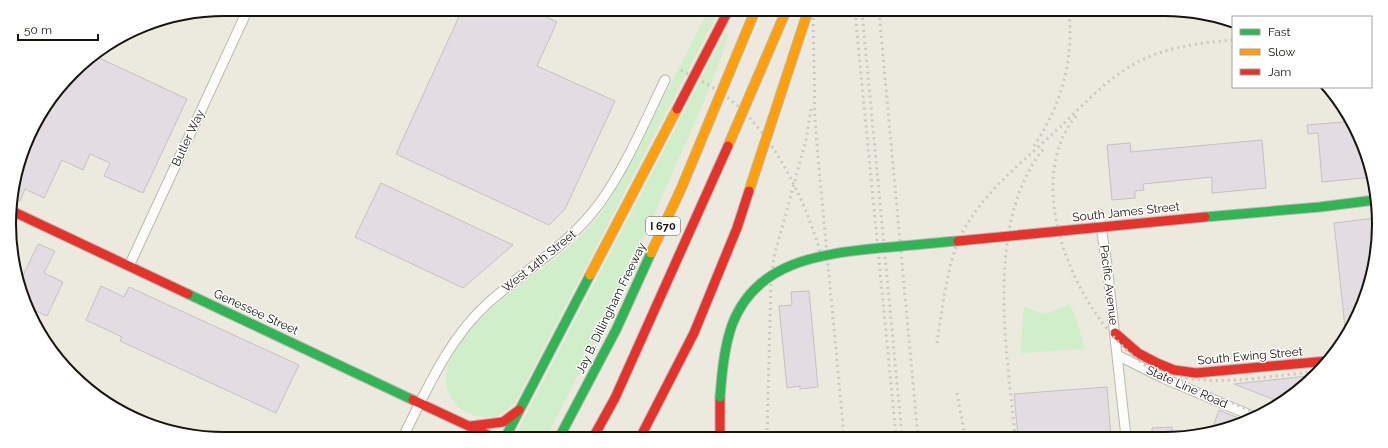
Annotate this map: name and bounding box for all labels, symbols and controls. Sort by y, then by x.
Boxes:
scale bar [18,16,98,42]
legend [1232,16,1372,88]
text: 50 m [24,23,52,37]
text: Fast [1268,25,1291,39]
text: Slow [1268,45,1295,59]
text: Jam [1268,65,1291,79]
street label: Butler Way [169,107,207,169]
street label: South James Street [1072,199,1180,225]
road number: I 670 [646,217,680,235]
street label: West 14th Street [499,227,579,295]
street label: Jay B. Dillingham Freeway [573,240,649,376]
street label: Pacific Avenue [1097,244,1121,326]
street label: Genessee Street [211,286,301,338]
street label: South Ewing Street [1197,344,1303,368]
street label: State Line Road [1144,363,1230,411]

